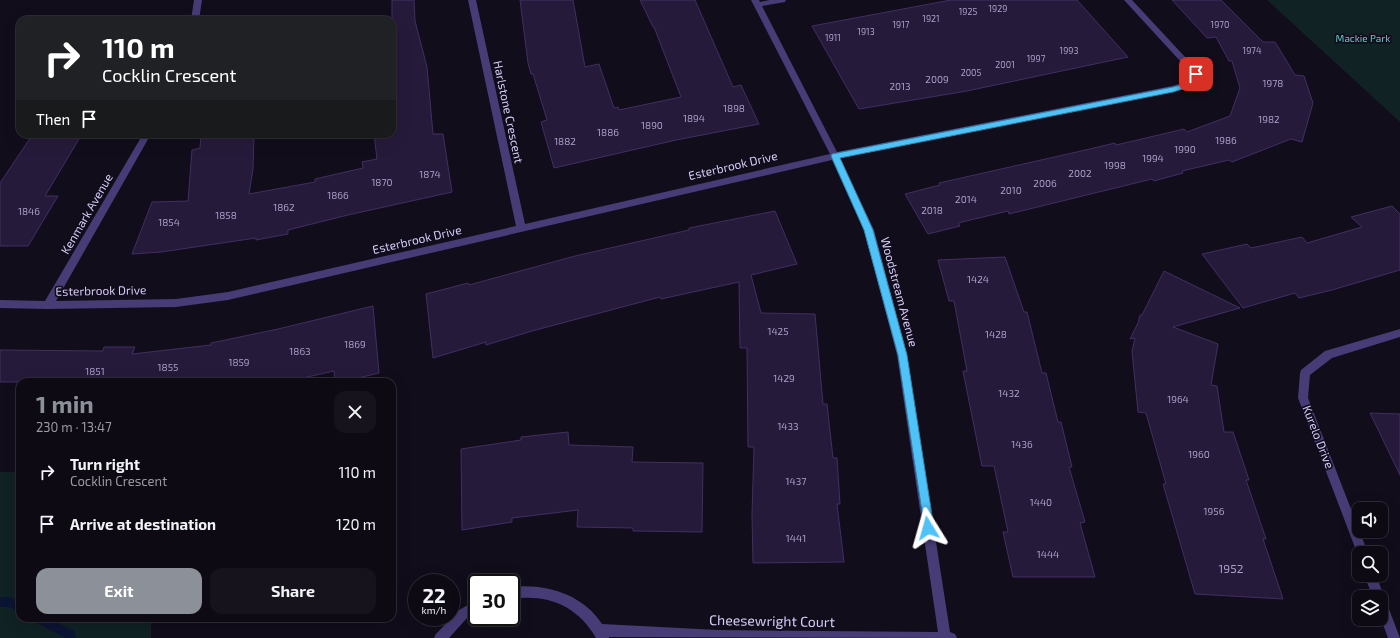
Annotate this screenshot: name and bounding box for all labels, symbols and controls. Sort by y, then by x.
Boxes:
house number: 1929 [989,3,1007,14]
house number: 1925 [959,6,977,17]
house number: 1921 [922,13,940,24]
house number: 1917 [893,19,910,30]
house number: 1970 [1211,19,1229,30]
house number: 1913 [857,26,875,37]
text: 110 m [102,30,175,64]
icon: right [36,32,88,84]
house number: 1911 [825,32,841,43]
park label: Mackie Park [1336,32,1390,44]
house number: 1993 [1060,45,1078,56]
house number: 1974 [1243,45,1262,56]
house number: 1997 [1027,53,1046,64]
pin [1179,57,1213,91]
street label: Harlstone Crescent [491,59,527,165]
house number: 2001 [995,59,1015,70]
icon: arrive [1185,63,1207,85]
text: Cocklin Crescent [102,64,236,86]
house number: 2005 [961,67,982,78]
house number: 2009 [925,73,949,85]
house number: 1978 [1263,77,1283,89]
house number: 2013 [889,80,911,92]
house number: 1898 [723,102,745,114]
icon: arrive [78,108,100,130]
text: Then [36,110,70,128]
house number: 1894 [683,112,705,124]
house number: 1982 [1258,113,1280,125]
house number: 1890 [641,119,663,131]
house number: 1886 [597,126,619,138]
house number: 1986 [1215,134,1237,146]
house number: 1882 [554,135,576,147]
house number: 1990 [1174,143,1196,155]
street label: Esterbrook Drive [687,148,779,182]
house number: 1994 [1142,152,1164,164]
house number: 1998 [1104,159,1126,171]
house number: 2002 [1068,167,1092,179]
house number: 1874 [419,168,441,180]
street label: Kenmark Avenue [57,171,115,256]
house number: 1870 [371,176,393,188]
house number: 2006 [1033,177,1057,189]
house number: 2010 [1000,184,1022,196]
house number: 1866 [327,189,349,201]
house number: 2014 [955,193,977,205]
house number: 1862 [273,201,295,213]
house number: 2018 [921,204,943,216]
house number: 1846 [18,205,40,217]
house number: 1858 [215,209,237,221]
house number: 1854 [158,216,180,228]
street label: Esterbrook Drive [371,222,463,256]
street label: Woodstream Avenue [879,235,921,348]
house number: 1424 [967,273,989,285]
street label: Esterbrook Drive [55,282,147,298]
house number: 1425 [767,325,789,337]
house number: 1428 [985,328,1007,340]
house number: 1869 [344,338,366,350]
house number: 1863 [289,345,311,357]
house number: 1859 [228,356,250,368]
house number: 1855 [158,361,178,373]
house number: 1851 [85,365,105,377]
house number: 1429 [773,372,795,384]
house number: 1432 [998,387,1020,399]
text: 1 min [36,389,94,418]
button: close [334,391,376,433]
house number: 1964 [1167,393,1189,405]
street label: Kurelo Drive [1300,403,1337,470]
text: 230 m · 13:47 [36,419,112,435]
house number: 1433 [777,420,799,432]
house number: 1436 [1011,438,1033,450]
house number: 1960 [1188,448,1210,460]
text: Turn right [70,455,140,473]
icon: right [36,461,58,483]
text: 110 m [339,463,376,481]
text: Cocklin Crescent [70,473,167,489]
house number: 1437 [786,475,806,487]
house number: 1440 [1030,496,1052,508]
map controls [1352,502,1388,626]
button: sound [1352,502,1388,538]
house number: 1956 [1204,505,1225,517]
position arrow [907,507,949,549]
icon: arrive [36,513,58,535]
text: Arrive at destination [70,515,216,533]
text: 120 m [336,515,376,533]
house number: 1441 [786,532,806,544]
button: search [1352,546,1388,582]
house number: 1444 [1037,548,1059,560]
house number: 1952 [1219,561,1244,575]
button: Exit [36,568,202,614]
button: Share [210,568,376,614]
speed limit sign: 30 [468,574,520,626]
text: 22 [422,583,446,607]
button: layers [1352,590,1388,626]
text: km/h [422,604,446,616]
street label: Cheesewright Court [709,611,835,630]

